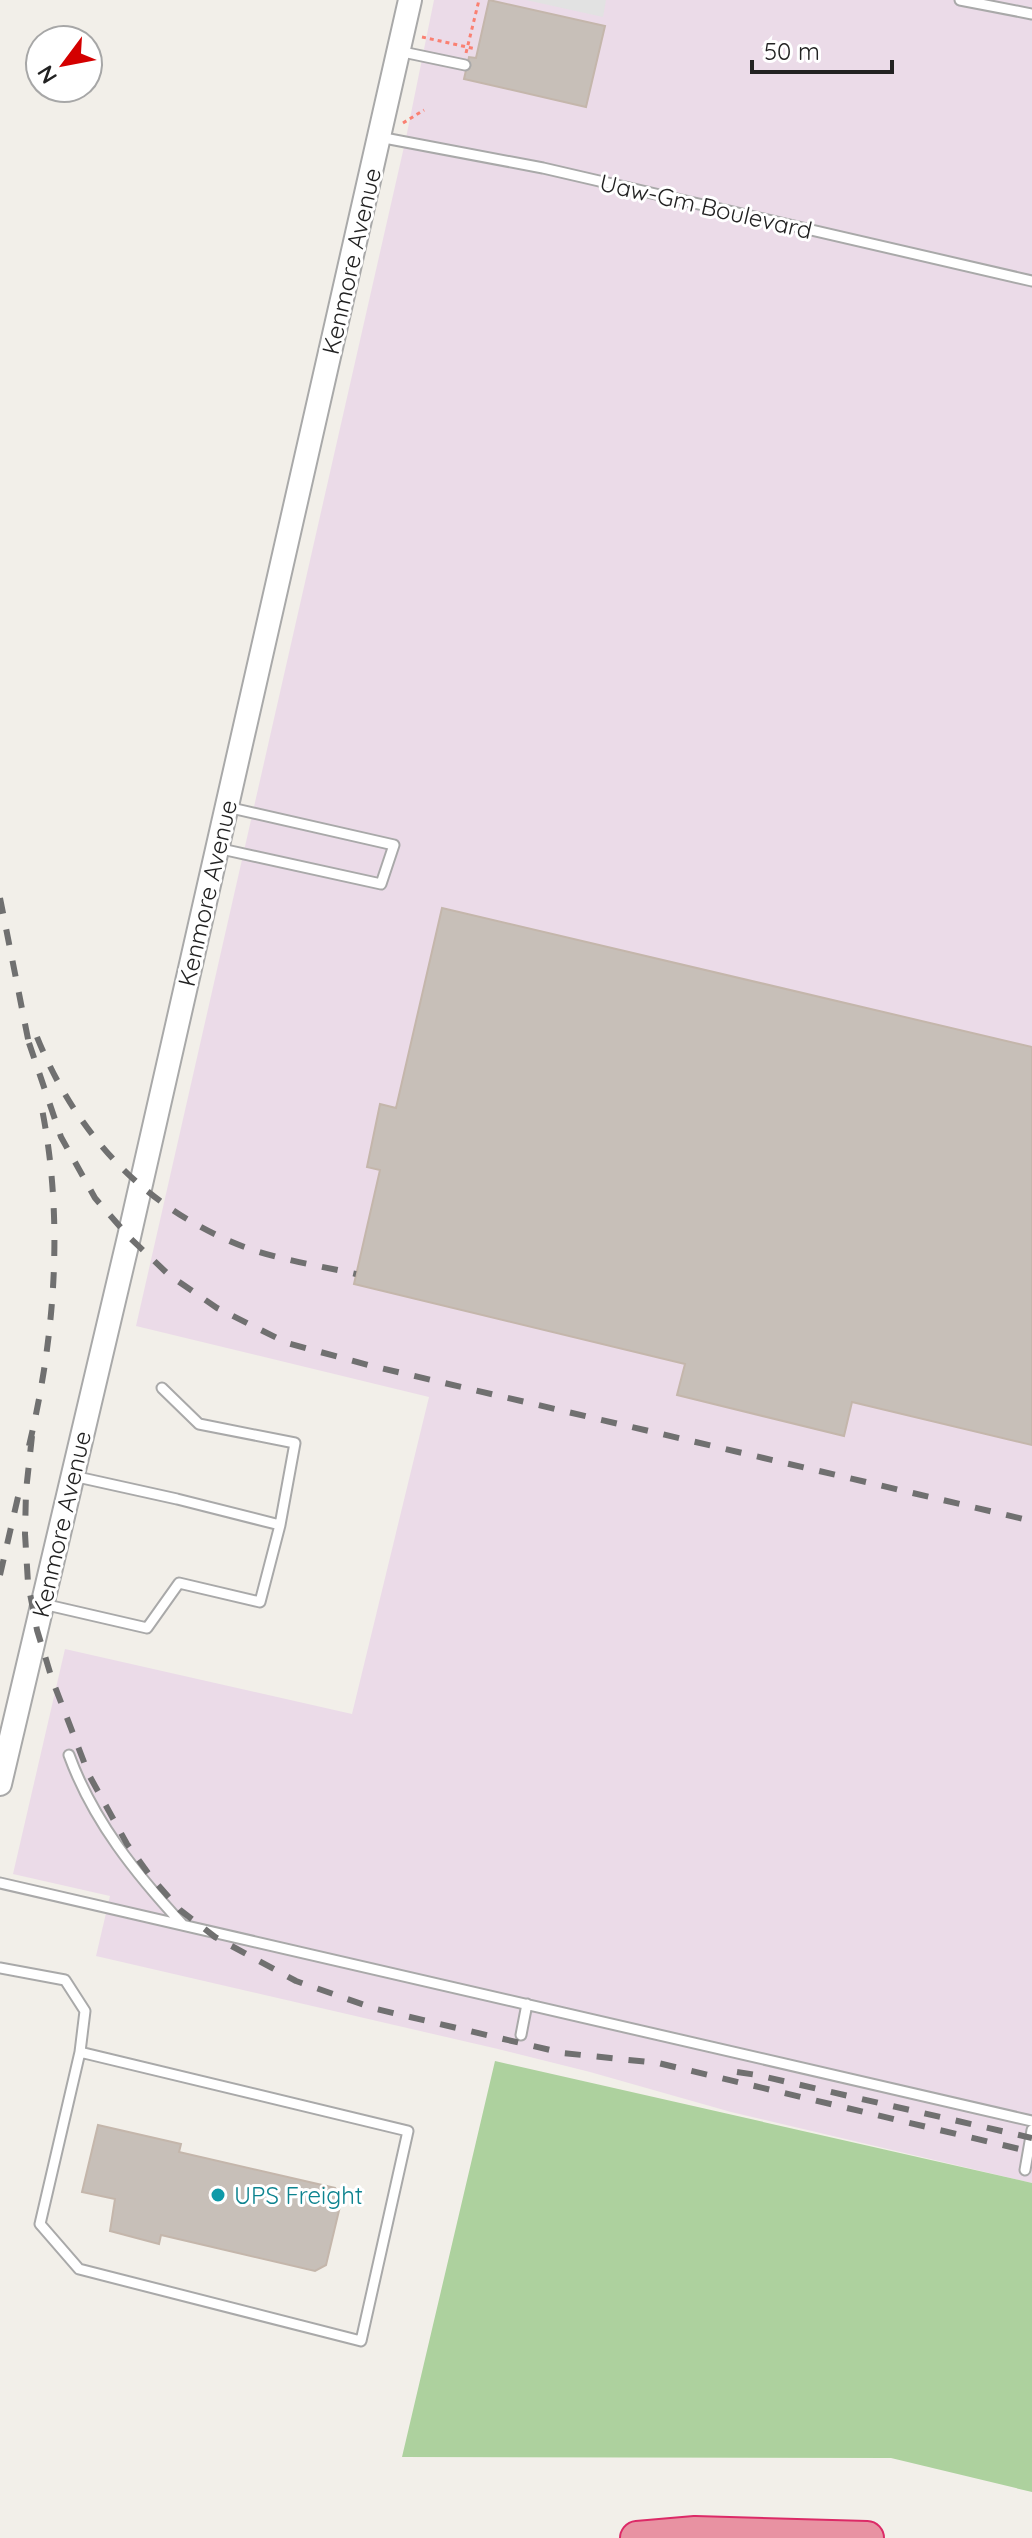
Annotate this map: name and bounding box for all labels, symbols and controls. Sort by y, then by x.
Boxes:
north arrow [24,24,104,104]
scale bar [752,24,892,74]
text: 50 m [764,36,820,66]
text: N [31,60,63,89]
street label: Kenmore Avenue [315,165,387,357]
street label: Uaw-Gm Boulevard [597,167,815,245]
street label: Kenmore Avenue [171,797,243,989]
street label: Kenmore Avenue [25,1428,97,1620]
place label: UPS Freight [234,2180,363,2210]
marker: UPS Freight [209,2186,227,2204]

